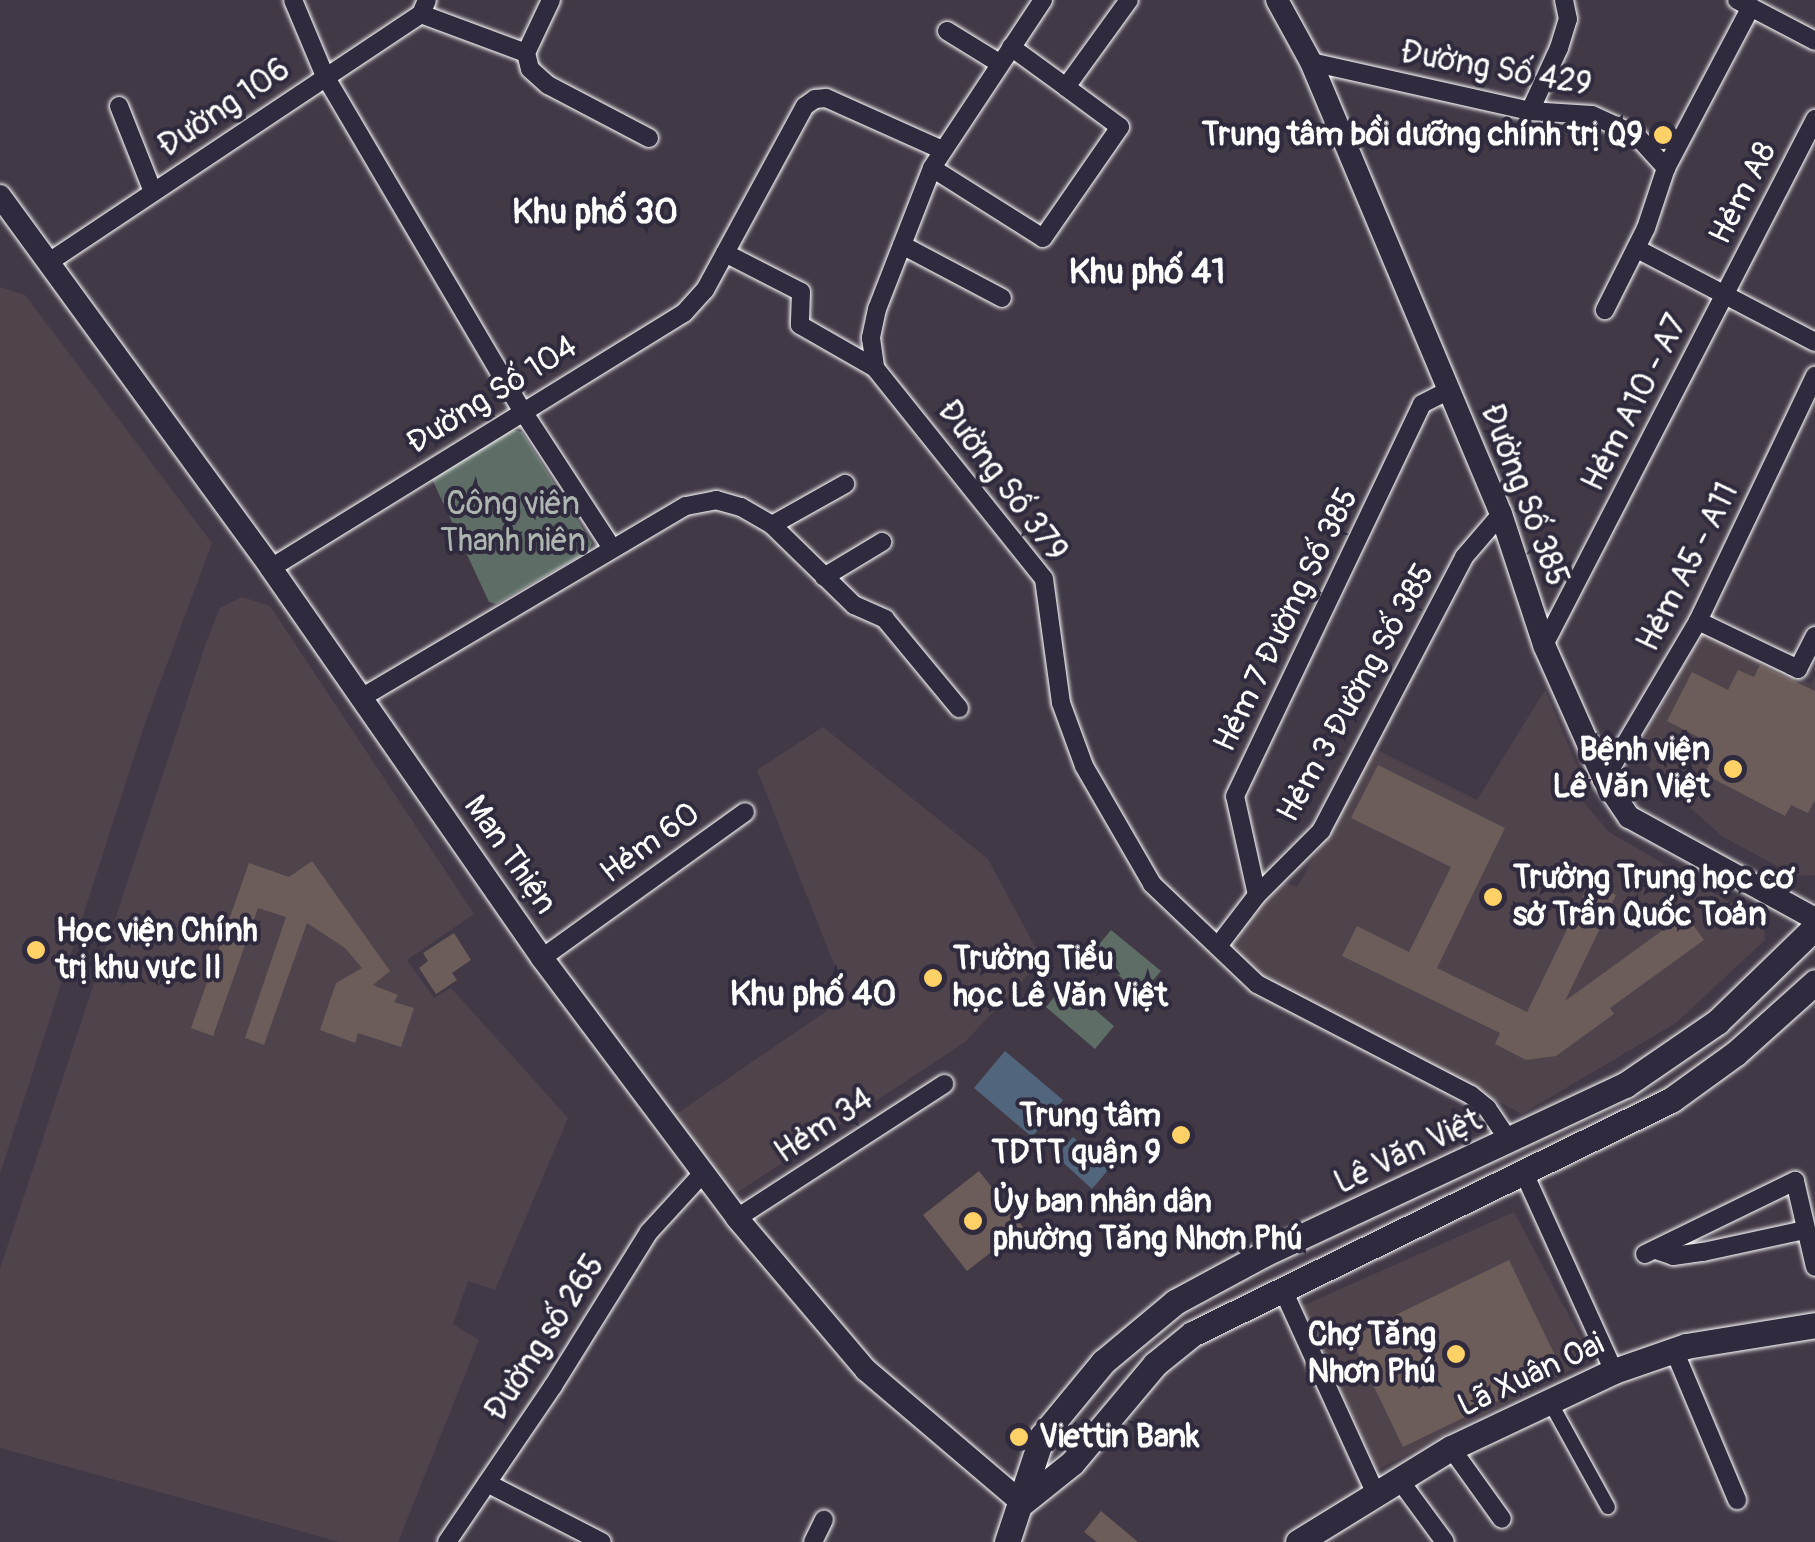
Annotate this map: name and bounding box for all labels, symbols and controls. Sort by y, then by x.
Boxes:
street label: Đường Số 429 [1397,33,1595,105]
street label: Đường 106 [151,50,297,166]
place label: Trung tâm bồi dưỡng chính trị Q9 [1202,116,1643,154]
marker: Trung tâm bồi dưỡng chính trị Q9 [1652,124,1674,146]
street label: Hẻm A8 [1701,136,1785,250]
district label: Khu phố 30 [512,191,678,233]
district label: Khu phố 41 [1069,251,1225,293]
street label: Hẻm A10 - A7 [1574,308,1696,498]
street label: Đường Số 104 [400,327,584,463]
street label: Đường Số 379 [929,393,1075,569]
street label: Đường Số 385 [1472,399,1576,591]
street label: Hẻm A5 - A11 [1629,476,1747,658]
street label: Hẻm 7 Đường Số 385 [1206,482,1366,758]
park label: Công viên Thanh niên [440,486,586,561]
street label: Hẻm 3 Đường Số 385 [1269,557,1443,829]
place label: Bệnh viện Lê Văn Việt [1552,732,1710,807]
marker: Bệnh viện Lê Văn Việt [1720,756,1746,782]
street label: Man Thiện [455,788,565,922]
street label: Hẻm 60 [593,794,707,892]
place label: Trường Trung học cơ sở Trần Quốc Toản [1513,860,1794,935]
marker: Trường Trung học cơ sở Trần Quốc Toản [1482,886,1504,908]
place label: Học viện Chính trị khu vực II [56,913,258,988]
marker: Học viện Chính trị khu vực II [25,939,47,961]
place label: Trường Tiểu học Lê Văn Việt [953,941,1168,1016]
marker: Trường Tiểu học Lê Văn Việt [922,967,944,989]
district label: Khu phố 40 [730,973,896,1015]
street label: Hẻm 34 [768,1080,880,1172]
place label: Trung tâm TDTT quận 9 [992,1098,1161,1173]
street label: Lê Văn Việt [1328,1101,1488,1203]
marker: Trung tâm TDTT quận 9 [1170,1124,1192,1146]
place label: Ủy ban nhân dân phường Tăng Nhơn Phú [993,1184,1303,1259]
marker: Ủy ban nhân dân phường Tăng Nhơn Phú [962,1210,984,1232]
street label: Đường số 265 [477,1248,613,1428]
place label: Chợ Tăng Nhơn Phú [1308,1317,1436,1392]
street label: Lã Xuân Oai [1452,1325,1610,1425]
marker: Chợ Tăng Nhơn Phú [1445,1343,1467,1365]
place label: Viettin Bank [1039,1418,1199,1456]
marker: Viettin Bank [1008,1426,1030,1448]

